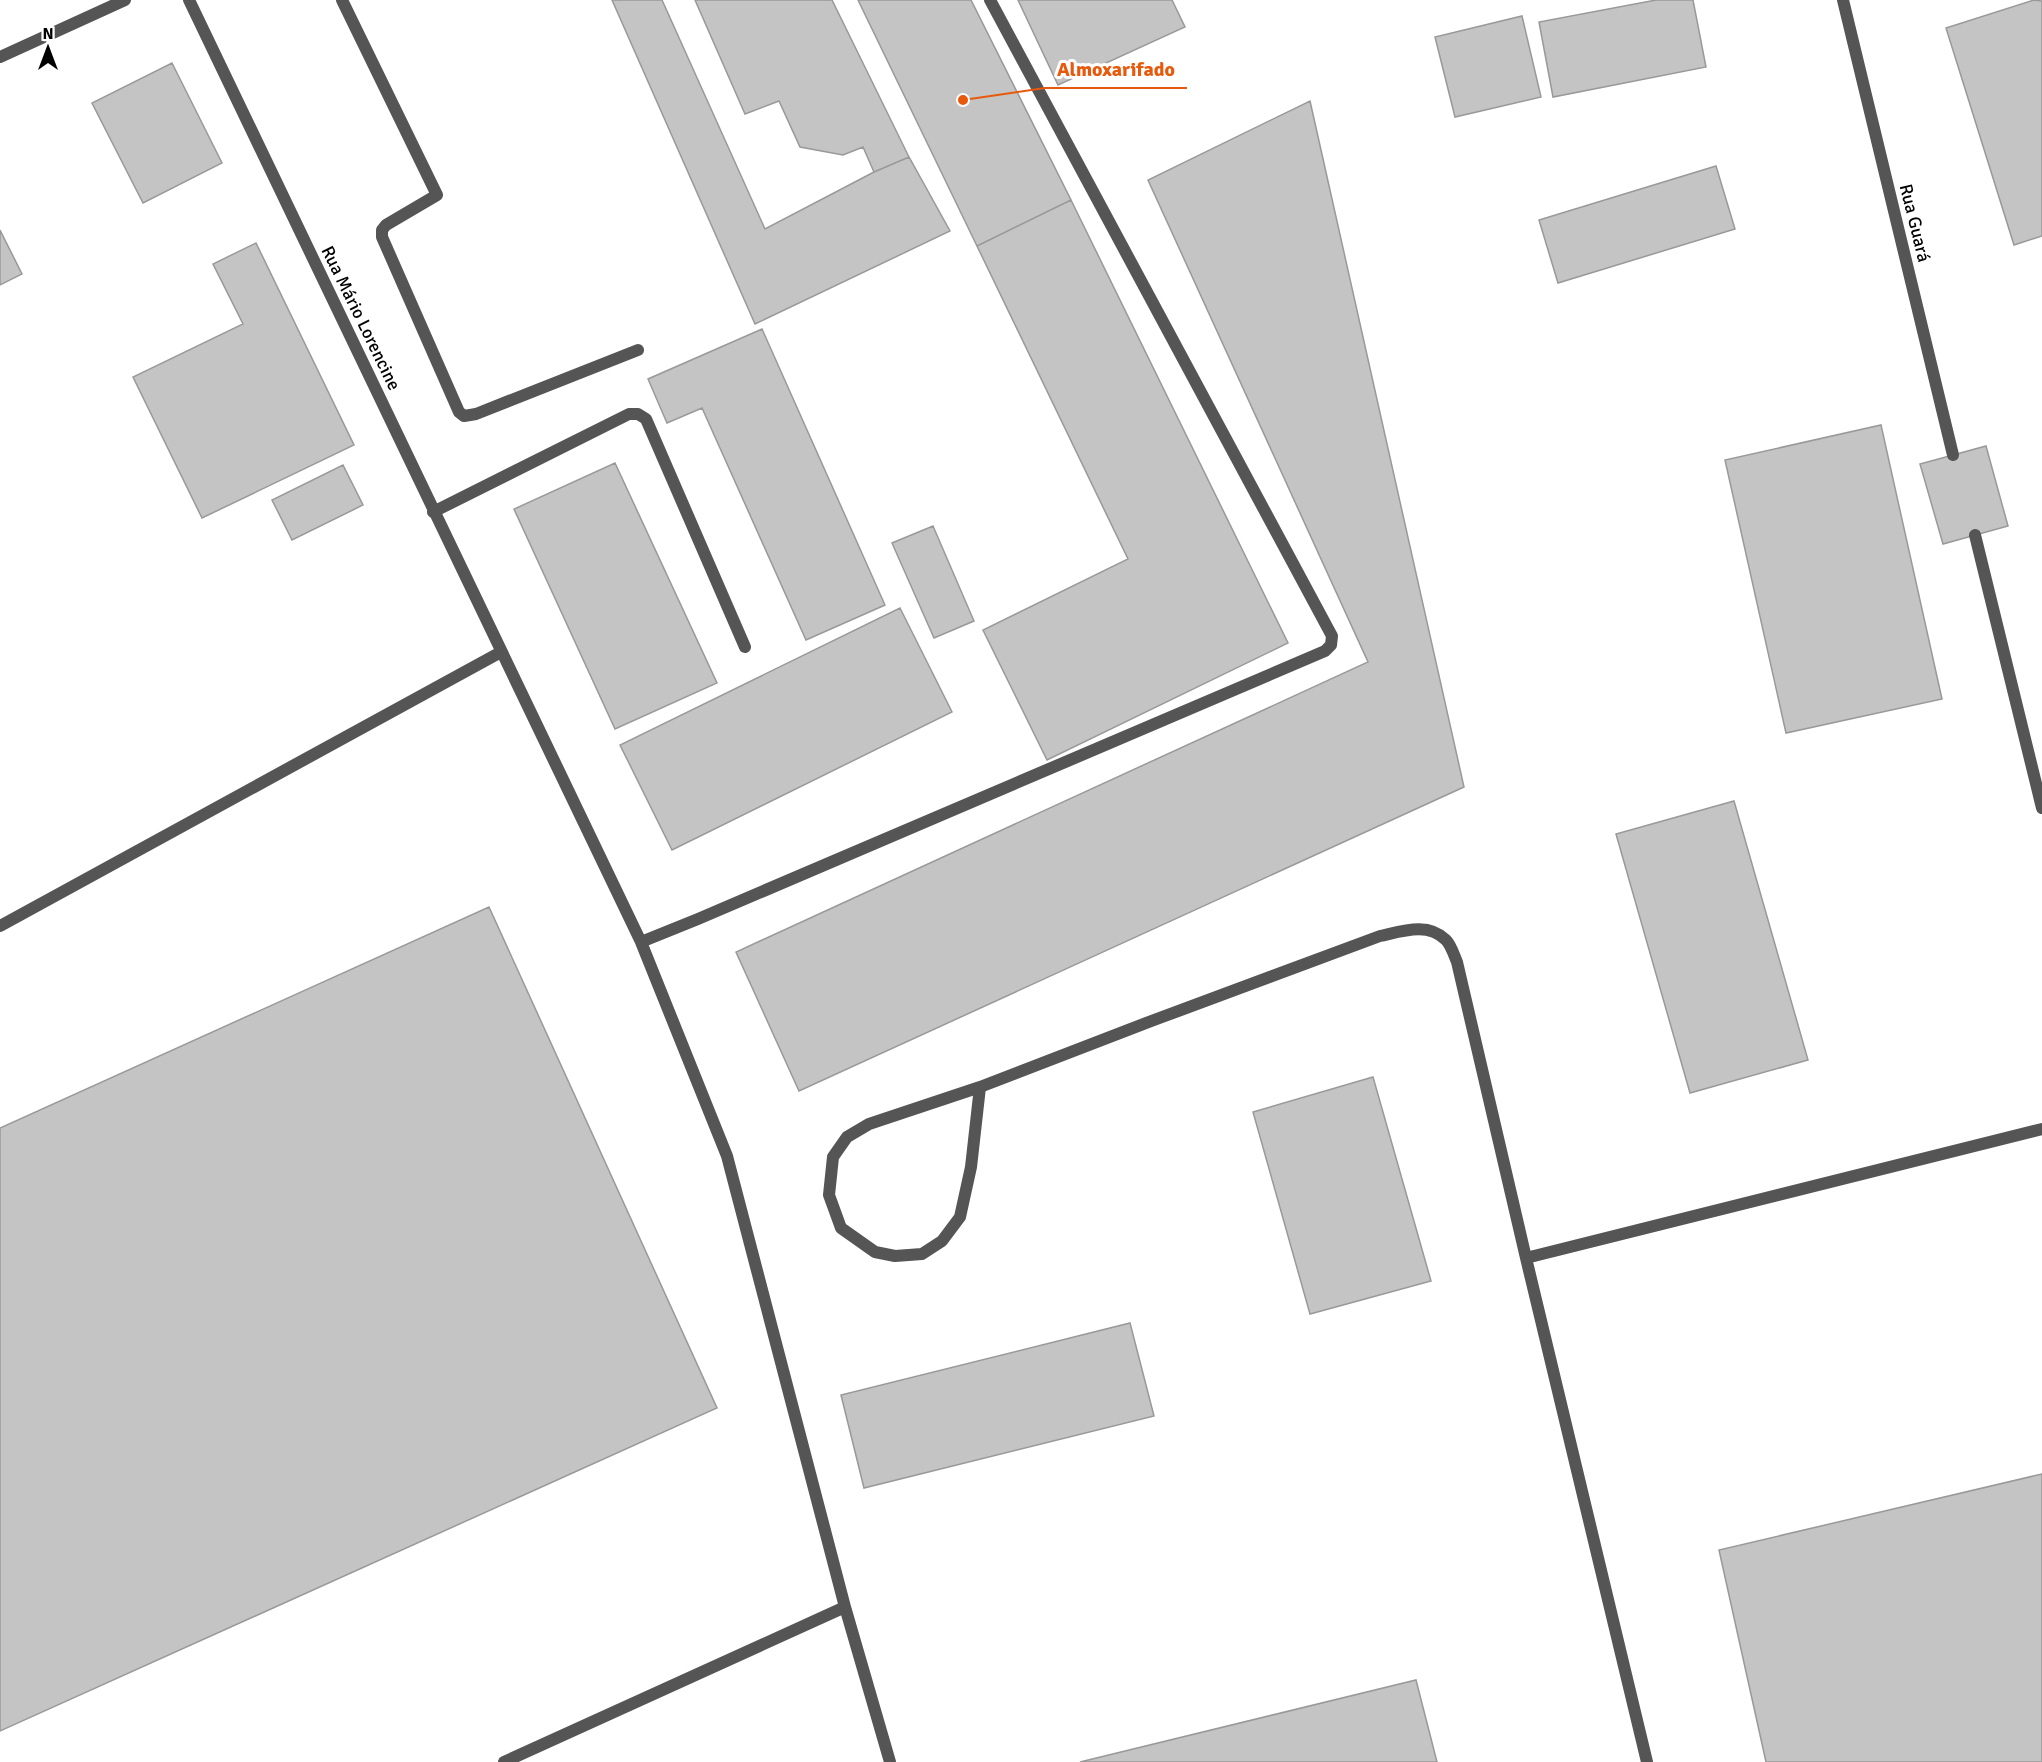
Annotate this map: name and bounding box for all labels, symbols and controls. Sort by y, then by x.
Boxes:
north arrow [18,18,78,78]
text: N [42,24,54,44]
callout: Almoxarifado [1045,50,1187,88]
text: Almoxarifado [1057,57,1175,82]
street label: Rua Guará [1895,182,1935,264]
street label: Rua Mário Lorencine [316,242,406,394]

